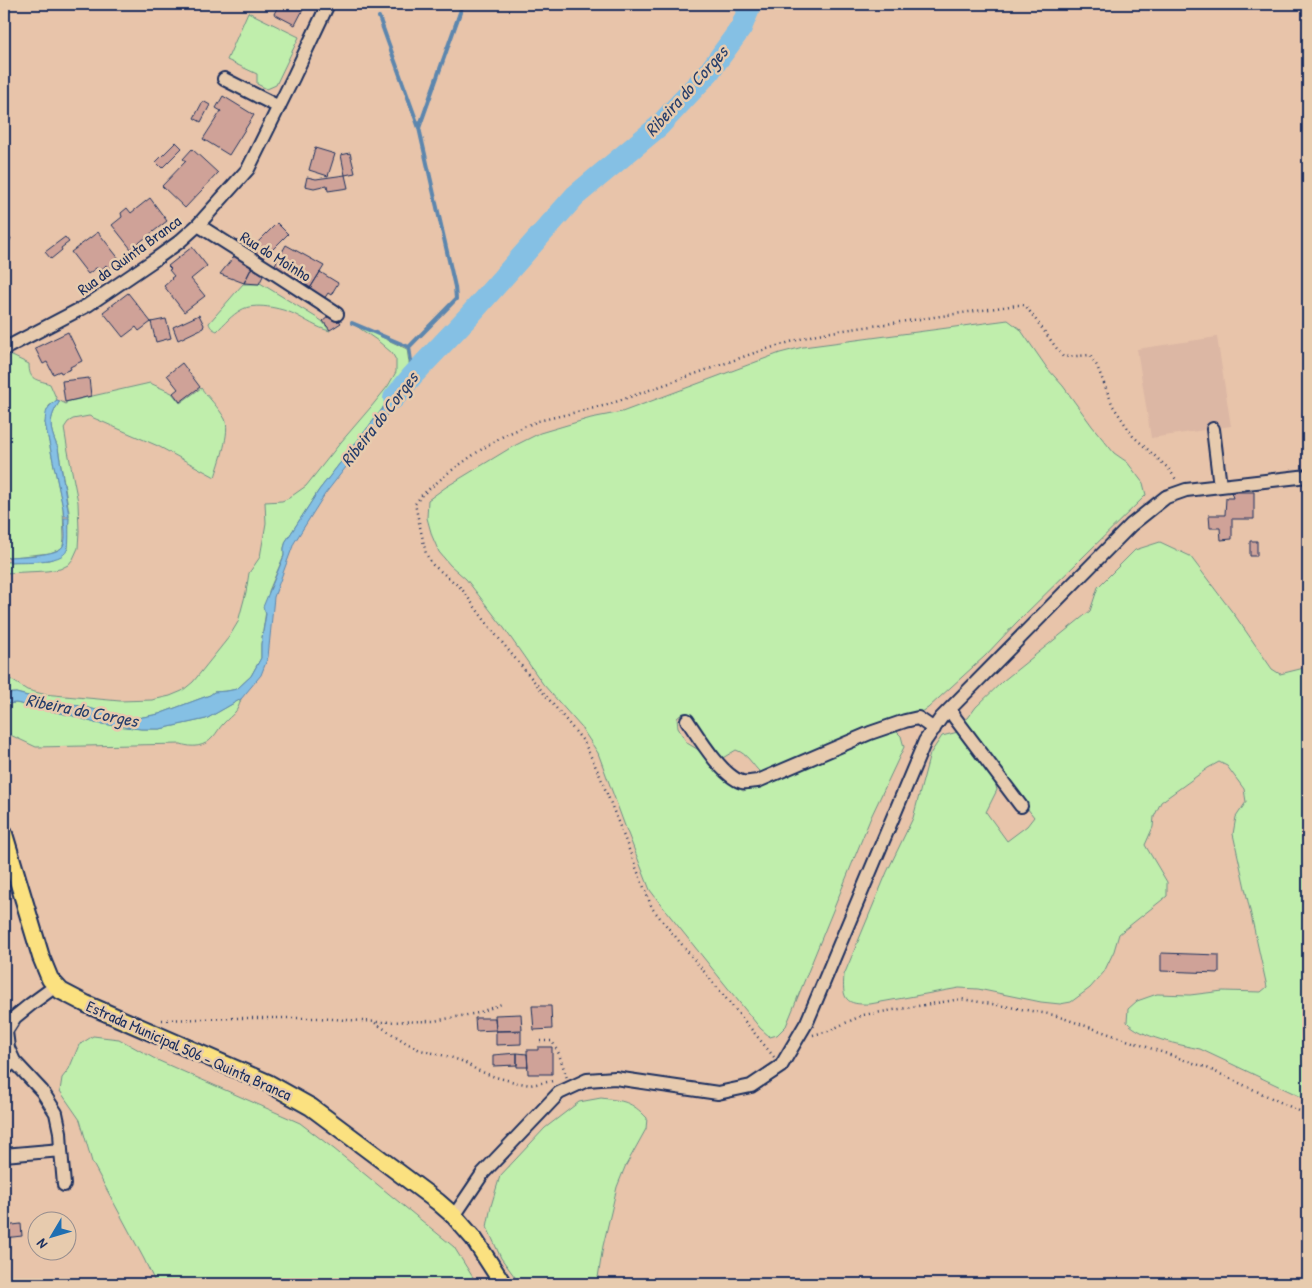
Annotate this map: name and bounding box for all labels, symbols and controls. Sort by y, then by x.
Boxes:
water label: Ribeira do Corges [639,39,735,142]
street label: Rua da Quinta Branca [73,210,185,300]
street label: Rua do Moinho [236,225,316,287]
water label: Ribeira do Corges [334,365,425,471]
water label: Ribeira do Corges [24,687,142,733]
street label: Estrada Municipal 506 - Quinta Branca [83,995,295,1105]
north arrow [28,1210,78,1260]
text: N [31,1235,51,1253]

